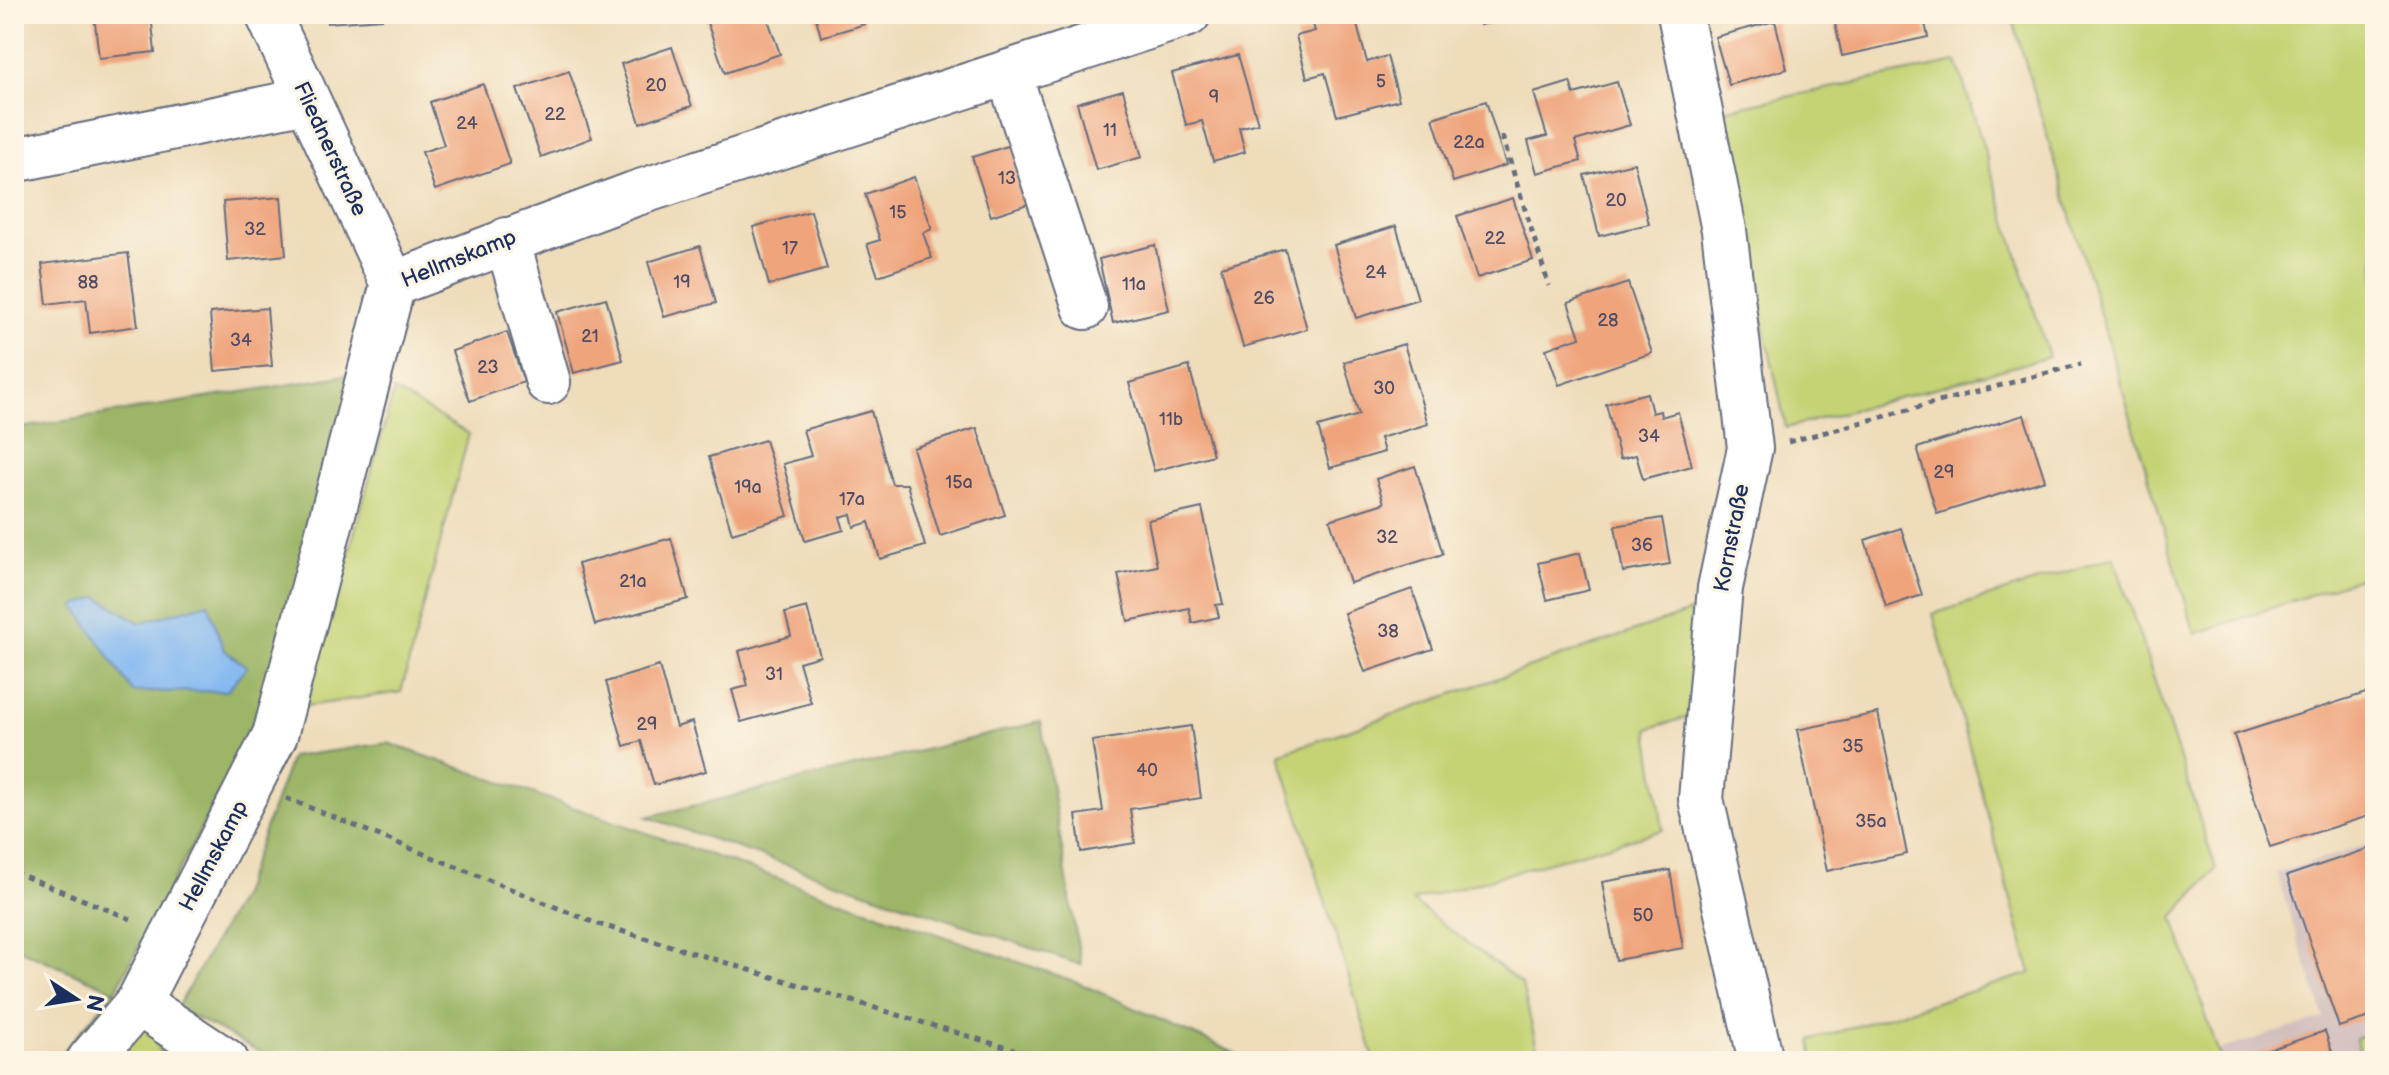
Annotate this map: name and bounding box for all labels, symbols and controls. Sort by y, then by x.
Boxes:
house number: 5 [1376,71,1386,92]
house number: 20 [645,75,667,96]
street label: Fliednerstraße [287,78,373,220]
house number: 9 [1209,87,1219,108]
house number: 22 [544,104,566,125]
house number: 24 [456,113,478,134]
house number: 11 [1103,120,1117,141]
house number: 22a [1453,132,1485,153]
house number: 13 [998,168,1016,189]
house number: 20 [1605,190,1627,211]
house number: 15 [889,202,907,223]
house number: 32 [244,219,266,240]
street label: Hellmskamp [397,224,521,294]
house number: 22 [1484,228,1506,249]
house number: 17 [782,238,798,259]
house number: 24 [1365,262,1387,283]
house number: 88 [78,272,99,293]
house number: 19 [673,272,691,293]
house number: 11a [1122,274,1146,295]
house number: 26 [1253,288,1275,309]
house number: 28 [1597,310,1619,331]
house number: 21 [581,326,599,347]
house number: 34 [230,330,252,351]
house number: 23 [477,357,499,378]
house number: 30 [1373,378,1395,399]
house number: 11b [1159,409,1183,430]
house number: 34 [1638,426,1660,447]
house number: 29 [1933,462,1955,483]
house number: 15a [945,472,973,493]
house number: 19a [734,477,762,498]
street label: Kornstraße [1708,482,1756,594]
house number: 17a [839,489,865,510]
house number: 32 [1376,527,1398,548]
house number: 36 [1631,535,1653,556]
house number: 21a [619,571,647,592]
house number: 38 [1377,621,1399,642]
house number: 31 [765,664,783,685]
house number: 29 [636,714,658,735]
house number: 35 [1842,736,1864,757]
house number: 40 [1136,760,1158,781]
street label: Hellmskamp [173,796,255,916]
house number: 35a [1855,811,1887,832]
house number: 50 [1633,905,1653,926]
north arrow [36,959,116,1039]
text: N [79,992,109,1014]

